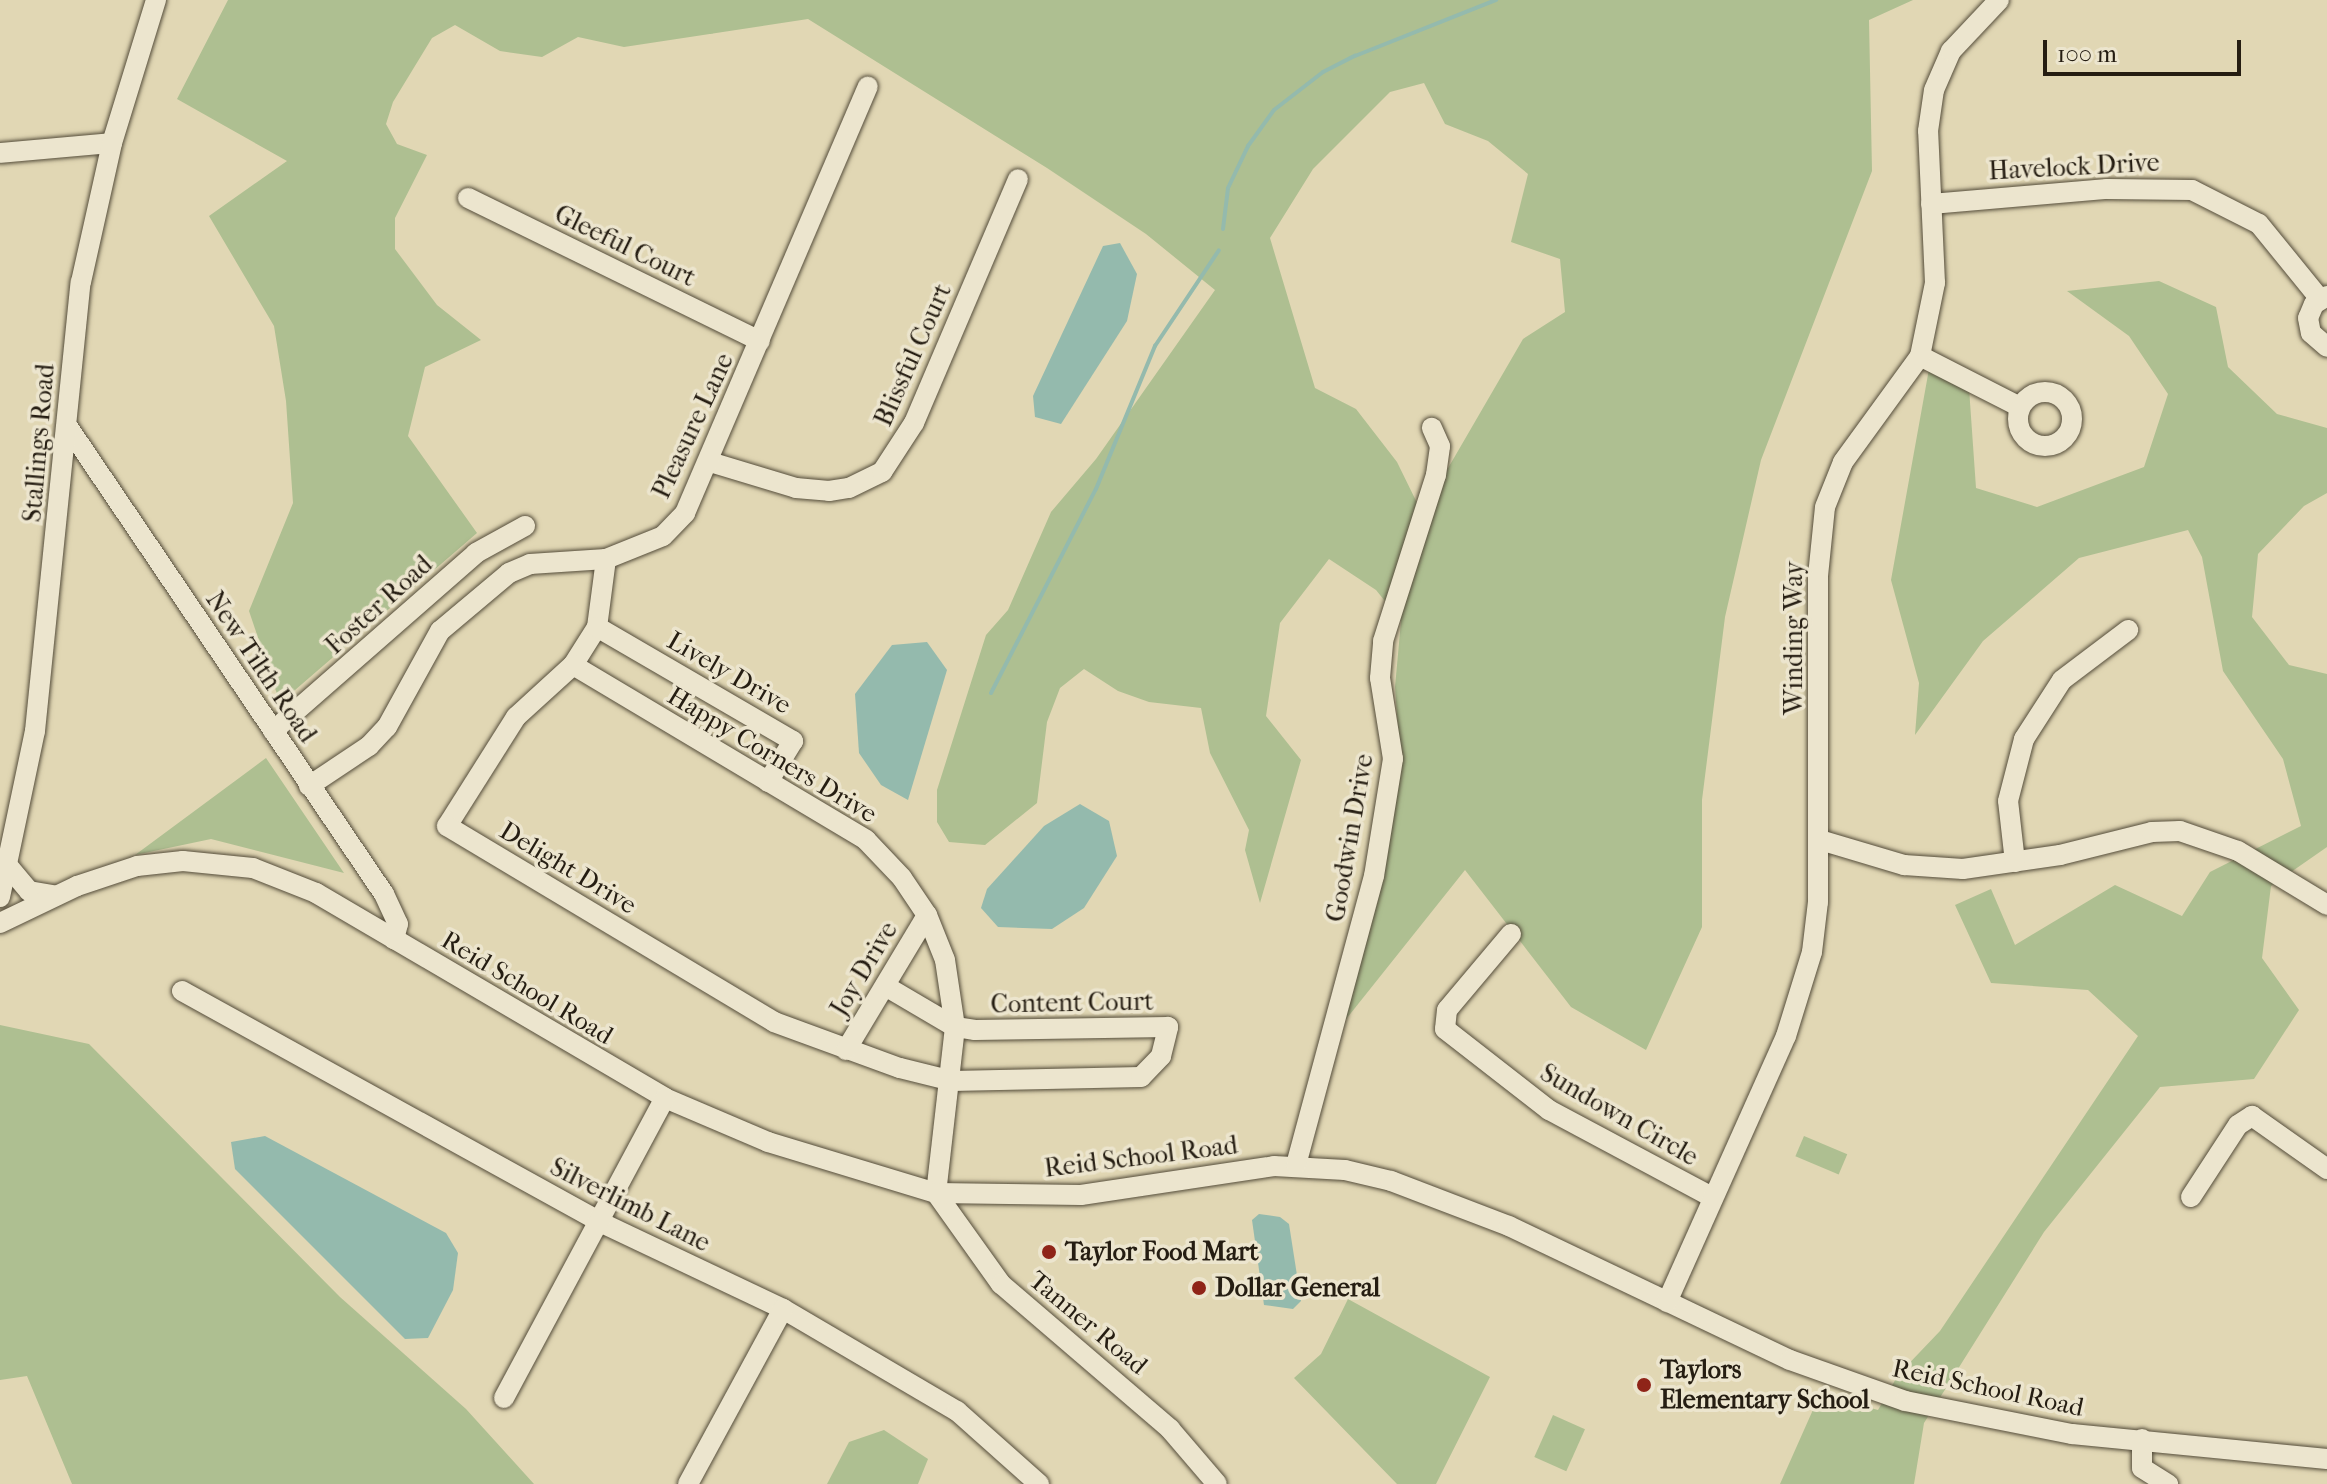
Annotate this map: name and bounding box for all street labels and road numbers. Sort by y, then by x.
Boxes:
street label: Havelock Drive [1988,147,2160,187]
street label: Gleeful Court [549,198,701,294]
street label: Blissful Court [868,279,958,431]
street label: Pleasure Lane [646,348,740,504]
street label: Stallings Road [17,363,61,523]
street label: Foster Road [319,549,439,661]
street label: Winding Way [1778,561,1810,715]
street label: New Tilth Road [199,585,323,749]
street label: Lively Drive [662,625,796,721]
street label: Happy Corners Drive [662,680,882,830]
street label: Goodwin Drive [1320,752,1380,924]
street label: Delight Drive [494,815,642,921]
street label: Joy Drive [824,916,904,1022]
street label: Reid School Road [436,924,618,1052]
street label: Content Court [990,986,1154,1020]
street label: Sundown Circle [1535,1057,1703,1173]
street label: Reid School Road [1042,1130,1240,1184]
street label: Silverlimb Lane [545,1151,715,1259]
street label: Tanner Road [1023,1265,1153,1381]
street label: Reid School Road [1890,1353,2086,1423]

